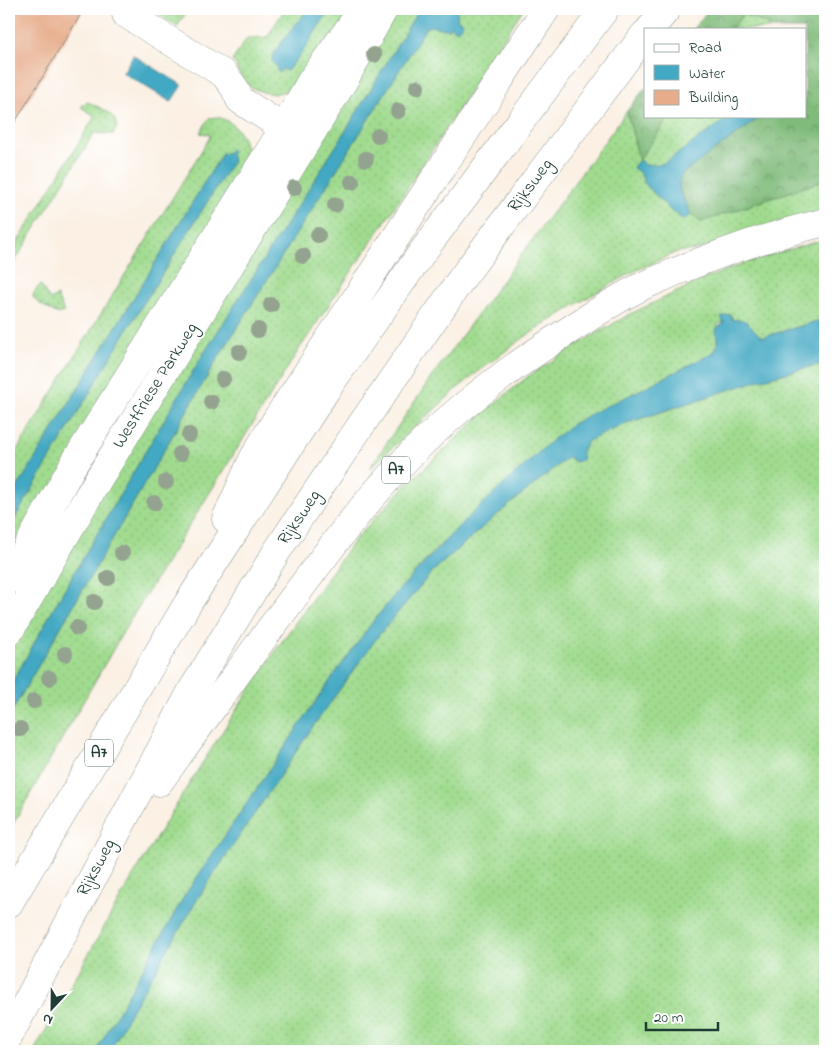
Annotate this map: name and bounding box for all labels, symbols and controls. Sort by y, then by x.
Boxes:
legend [644,28,806,118]
text: Road [689,37,722,59]
text: Water [689,63,725,85]
text: Building [688,87,738,110]
street label: Rijksweg [502,153,561,219]
street label: Westfriese Parkweg [107,318,206,455]
road number: A7 [382,456,410,484]
street label: Rijksweg [272,485,329,551]
road number: A7 [85,740,113,766]
street label: Rijksweg [71,835,124,902]
north arrow [28,982,78,1032]
scale bar [646,1000,719,1032]
text: N [39,1007,56,1030]
text: 20 m [654,1007,684,1029]

